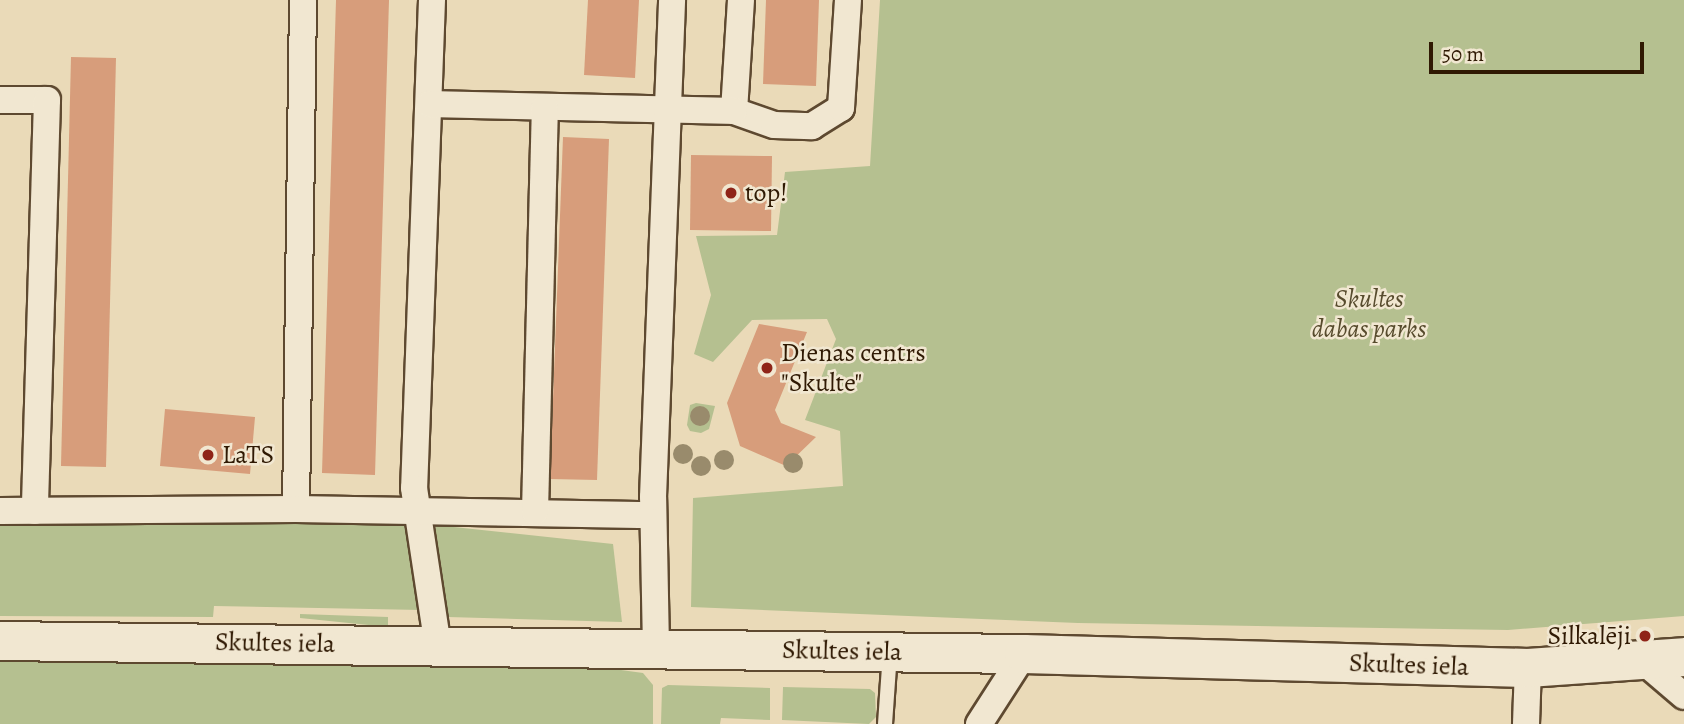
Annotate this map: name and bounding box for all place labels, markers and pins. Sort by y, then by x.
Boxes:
place label: top! [745,177,788,209]
marker: top! [723,185,739,201]
place label: Dienas centrs "Skulte" [781,337,926,398]
marker: Dienas centrs "Skulte" [759,360,775,376]
place label: LaTS [222,439,274,471]
marker: LaTS [200,447,216,463]
place label: Silkalēji [1547,620,1631,652]
marker: Silkalēji [1637,628,1653,644]

